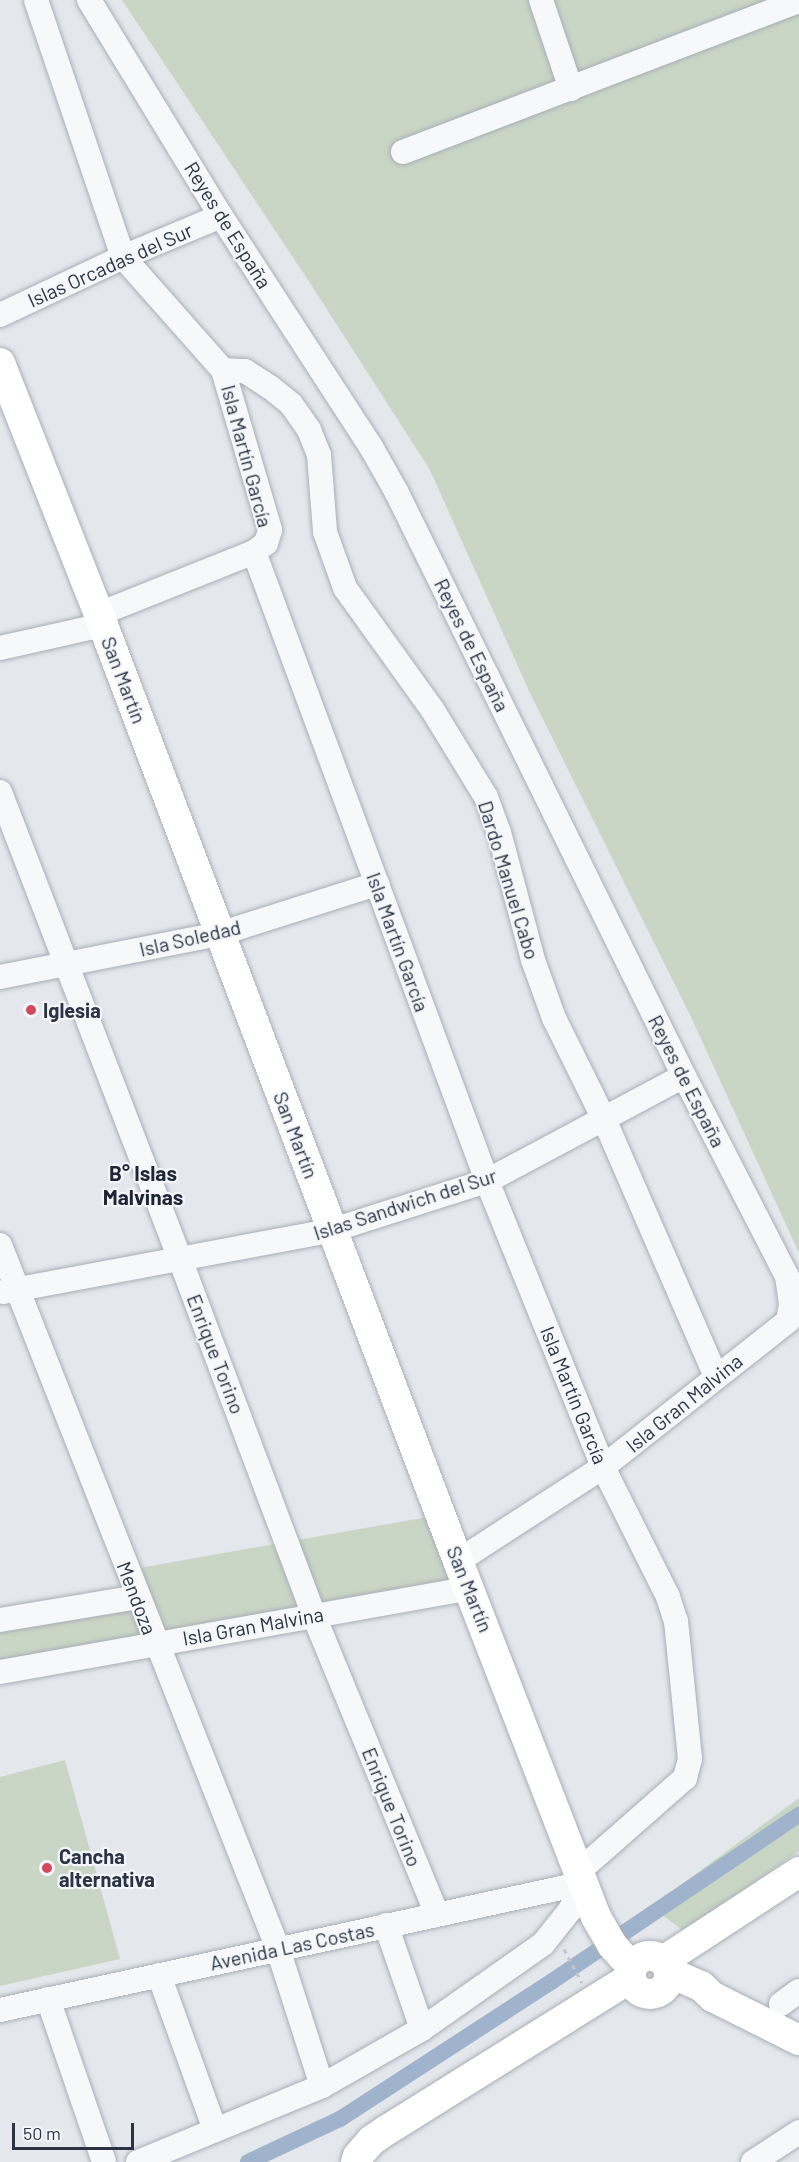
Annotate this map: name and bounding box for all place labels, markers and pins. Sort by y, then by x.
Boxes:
place label: Iglesia [43,998,101,1022]
marker: Iglesia [24,1003,38,1017]
place label: Cancha alternativa [59,1844,155,1891]
marker: Cancha alternativa [40,1861,54,1875]

